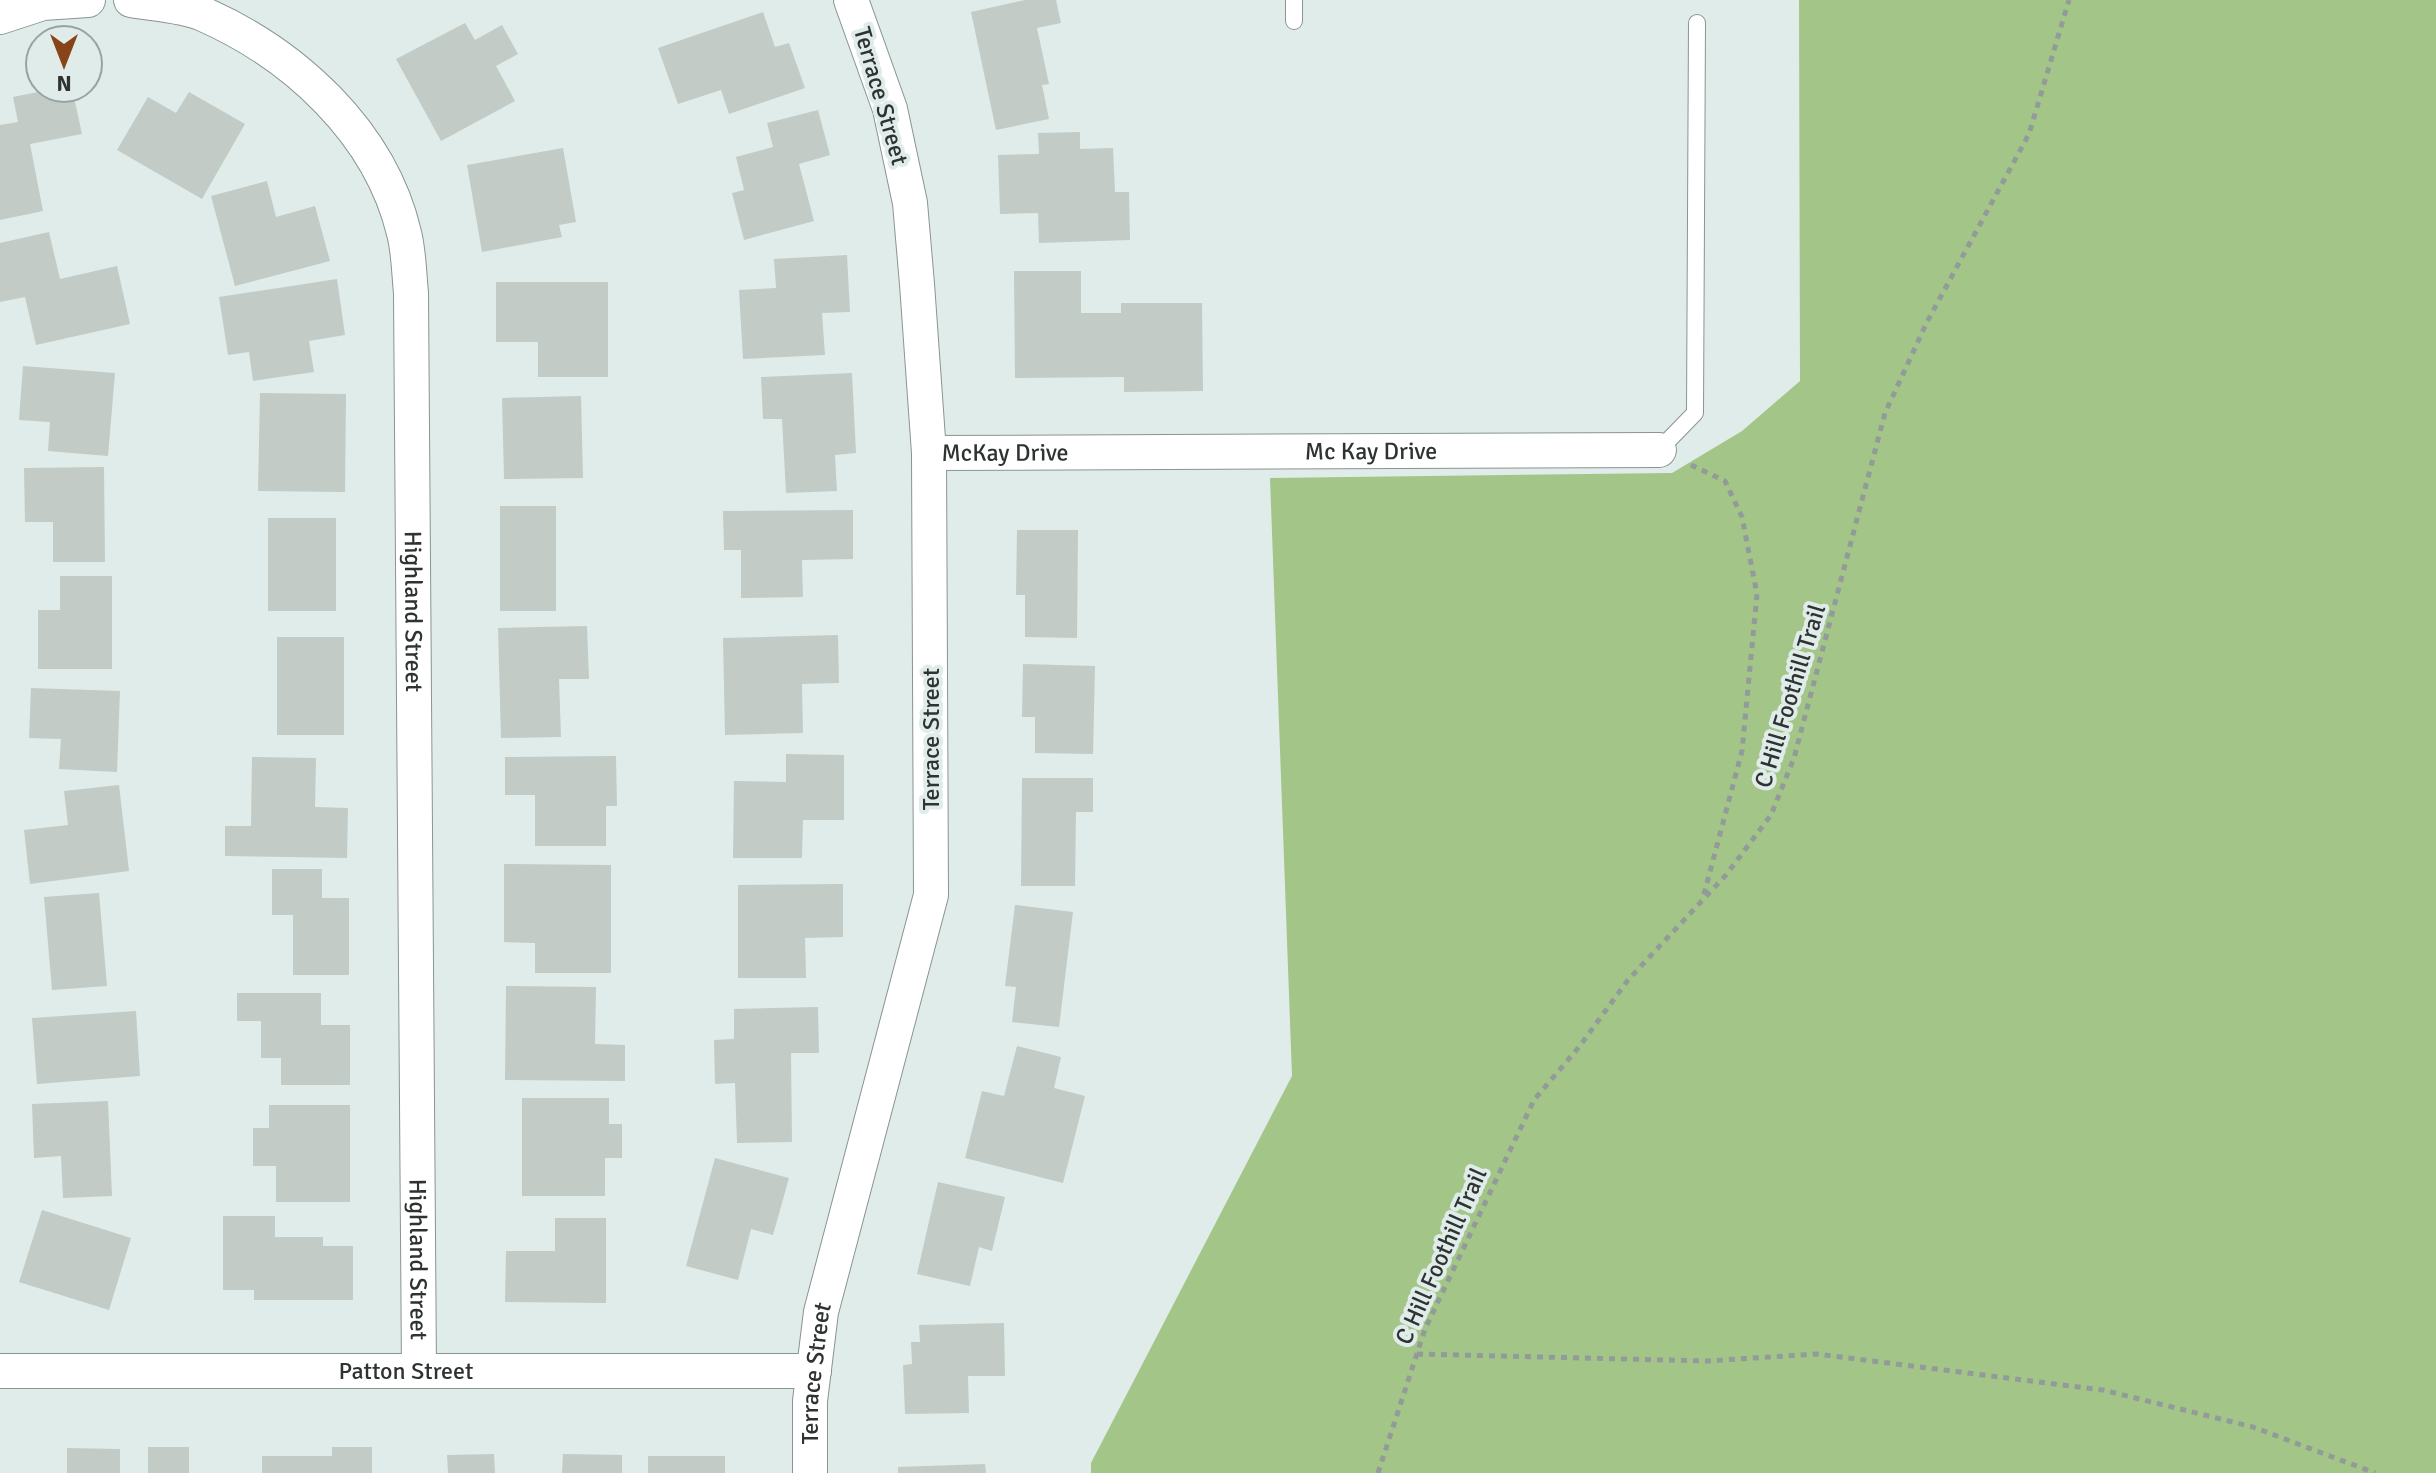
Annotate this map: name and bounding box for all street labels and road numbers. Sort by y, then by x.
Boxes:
street label: Terrace Street [847,23,915,169]
street label: Mc Kay Drive [1305,436,1437,466]
street label: McKay Drive [941,437,1069,468]
street label: Highland Street [398,531,429,692]
street label: C Hill Foothill Trail [1748,601,1832,791]
street label: Terrace Street [916,668,946,810]
street label: C Hill Foothill Trail [1389,1163,1493,1349]
street label: Highland Street [403,1178,434,1340]
street label: Terrace Street [795,1299,838,1444]
street label: Patton Street [338,1356,474,1386]

